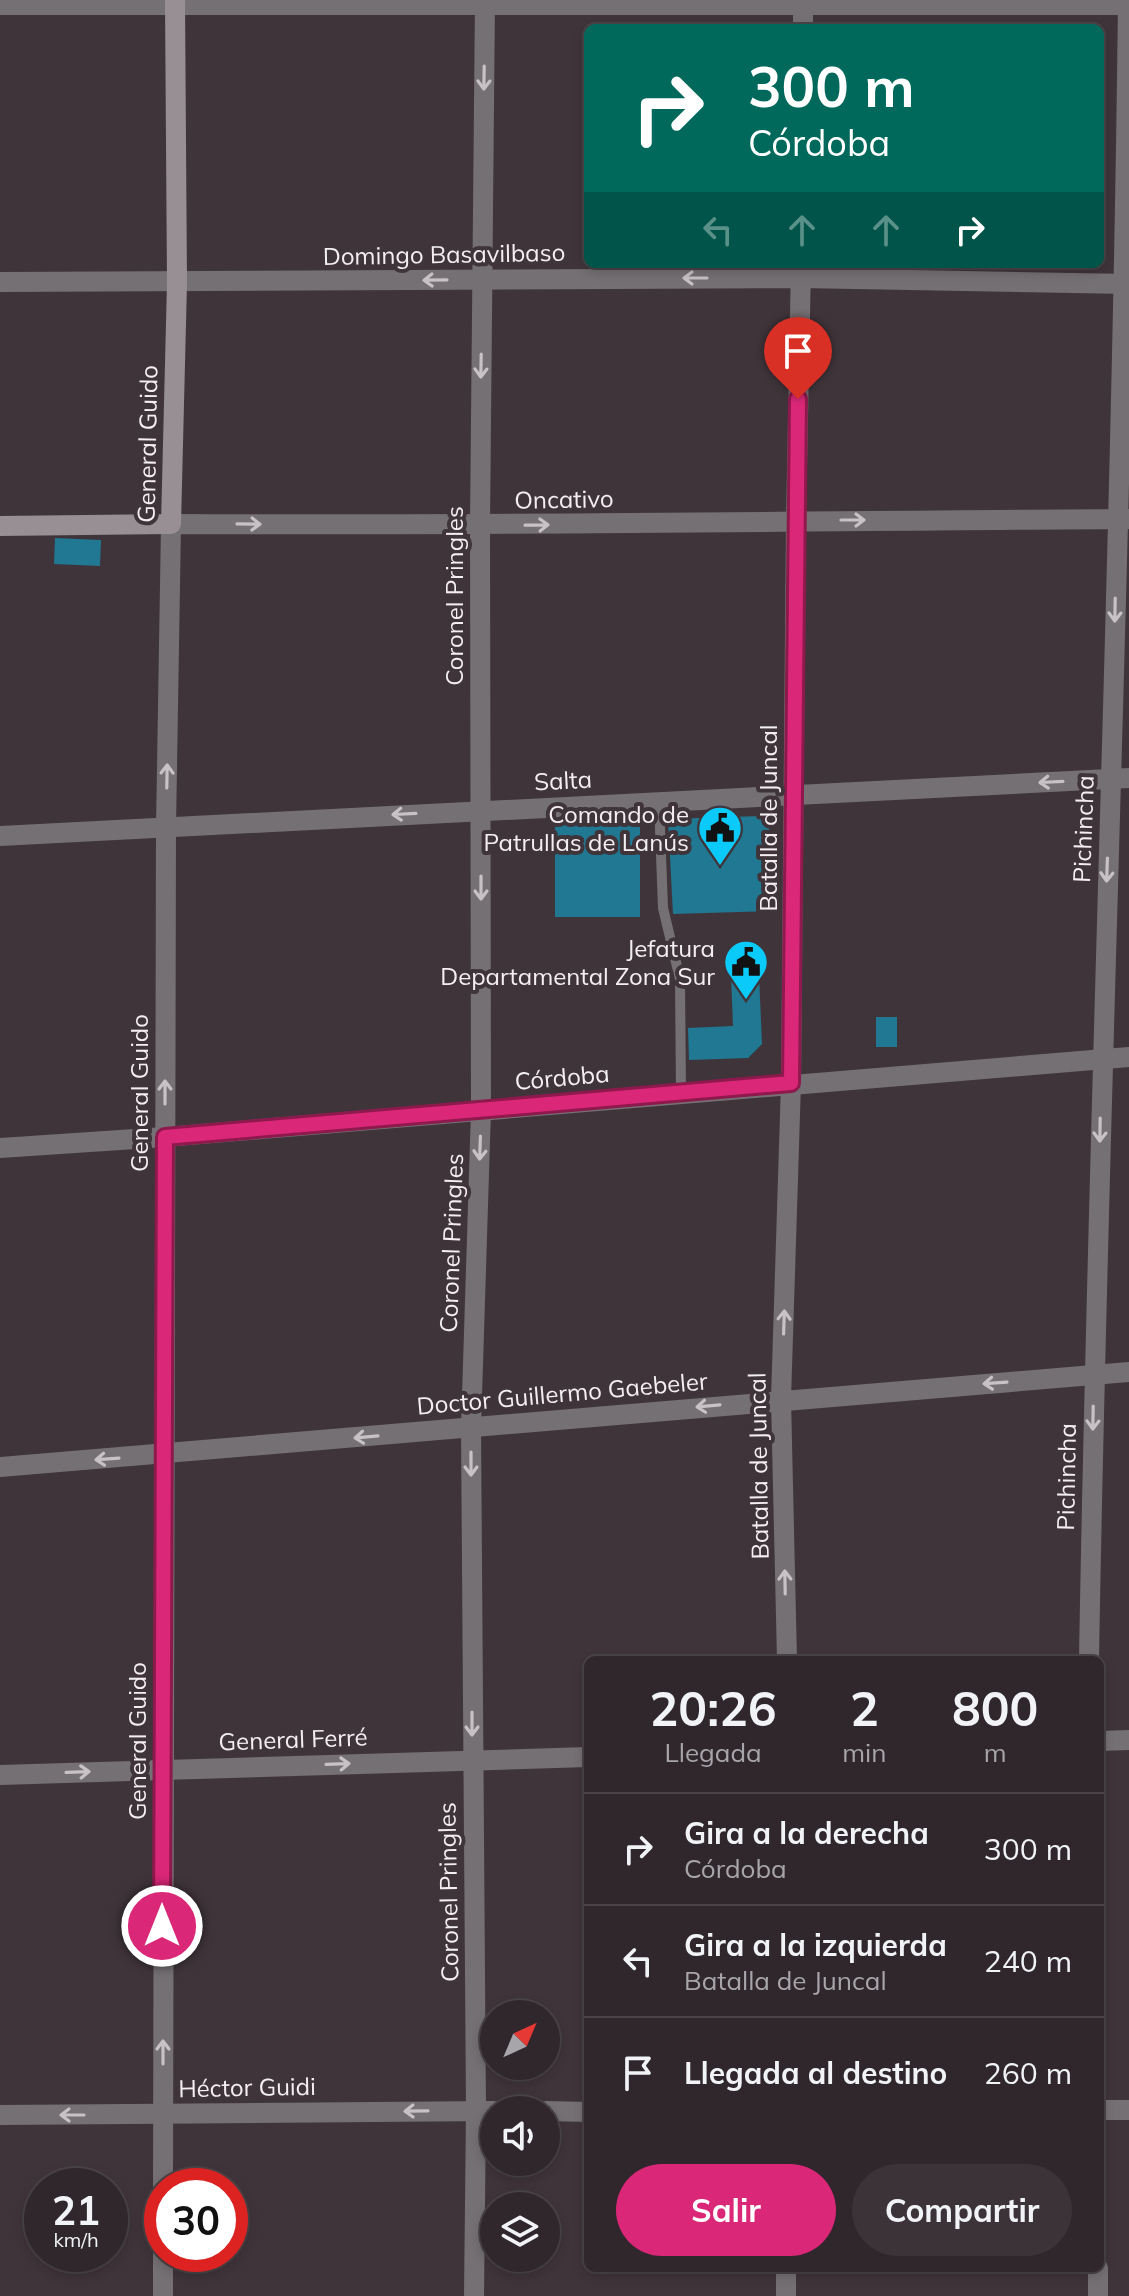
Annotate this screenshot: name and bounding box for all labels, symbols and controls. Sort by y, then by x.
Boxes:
text: 300 m [748,51,915,121]
icon: right [616,56,720,160]
one-way arrow [477,64,492,91]
text: Córdoba [748,120,890,165]
icon: left [696,208,740,252]
icon: ahead [780,208,824,252]
icon: ahead [864,208,908,252]
icon: right [948,208,992,252]
street label: Domingo Basavilbaso [323,237,565,271]
one-way arrow [682,270,709,286]
one-way arrow [422,272,449,287]
pin [764,317,832,399]
icon: arrive [776,329,820,373]
one-way arrow [474,352,489,379]
street label: General Guido [131,365,163,523]
street label: Oncativo [514,483,614,515]
street label: Coronel Pringles [439,506,469,686]
one-way arrow [839,512,866,528]
one-way arrow [235,516,262,532]
one-way arrow [523,518,550,533]
one-way arrow [1107,596,1122,623]
street label: Batalla de Juncal [753,724,783,912]
one-way arrow [159,763,175,790]
street label: Salta [533,764,593,796]
one-way arrow [1038,774,1065,789]
street label: Pichincha [1066,775,1100,883]
place label: Comando de Patrullas de Lanús [484,799,689,857]
public building icon: Comando de Patrullas de Lanús [696,804,744,867]
one-way arrow [391,807,418,822]
one-way arrow [1100,856,1115,883]
one-way arrow [473,874,489,901]
place label: Jefatura Departamental Zona Sur [440,933,715,991]
public building icon: Jefatura Departamental Zona Sur [722,938,770,1001]
street label: General Guido [124,1014,154,1172]
street label: Córdoba [513,1058,611,1096]
one-way arrow [157,1079,173,1106]
one-way arrow [1092,1116,1107,1143]
one-way arrow [472,1134,487,1161]
street label: Coronel Pringles [433,1153,469,1333]
one-way arrow [776,1309,791,1336]
street label: Doctor Guillermo Gaebeler [415,1365,709,1421]
street label: Batalla de Juncal [741,1372,775,1560]
one-way arrow [982,1376,1009,1391]
one-way arrow [695,1399,722,1414]
one-way arrow [1086,1404,1101,1431]
street label: Pichincha [1050,1423,1082,1531]
one-way arrow [353,1430,380,1445]
one-way arrow [463,1450,479,1477]
one-way arrow [94,1452,121,1467]
one-way arrow [777,1569,793,1596]
street label: General Guido [122,1662,152,1820]
text: 20:26 [650,1678,777,1738]
text: 2 [850,1678,879,1738]
text: 800 [952,1678,1038,1738]
one-way arrow [464,1710,480,1737]
street label: General Ferré [218,1721,368,1757]
text: Llegada [665,1736,762,1769]
text: min [842,1736,886,1769]
text: m [984,1736,1007,1769]
one-way arrow [324,1756,351,1772]
one-way arrow [64,1765,91,1780]
street label: Coronel Pringles [431,1802,465,1982]
text: Gira a la derecha [684,1814,929,1852]
icon: right [616,1827,660,1871]
text: 300 m [984,1830,1072,1868]
text: Córdoba [684,1852,787,1885]
position arrow [120,1884,204,1968]
text: Gira a la izquierda [684,1926,947,1964]
icon: left [616,1939,660,1983]
text: 240 m [984,1942,1072,1980]
text: Batalla de Juncal [684,1964,887,1997]
north arrow [480,2000,560,2080]
map controls [480,2000,560,2272]
one-way arrow [155,2039,171,2066]
icon: arrive [616,2051,660,2095]
text: Llegada al destino [684,2054,947,2092]
text: 260 m [984,2054,1072,2092]
street label: Héctor Guidi [178,2071,316,2103]
button: sound [480,2096,560,2176]
one-way arrow [403,2104,430,2119]
one-way arrow [59,2107,86,2122]
button: Salir [616,2164,836,2256]
button: Compartir [852,2164,1072,2256]
speed limit sign: 30 [144,2168,248,2272]
text: 21 [52,2185,100,2235]
button: layers [480,2192,560,2272]
text: km/h [53,2227,99,2252]

